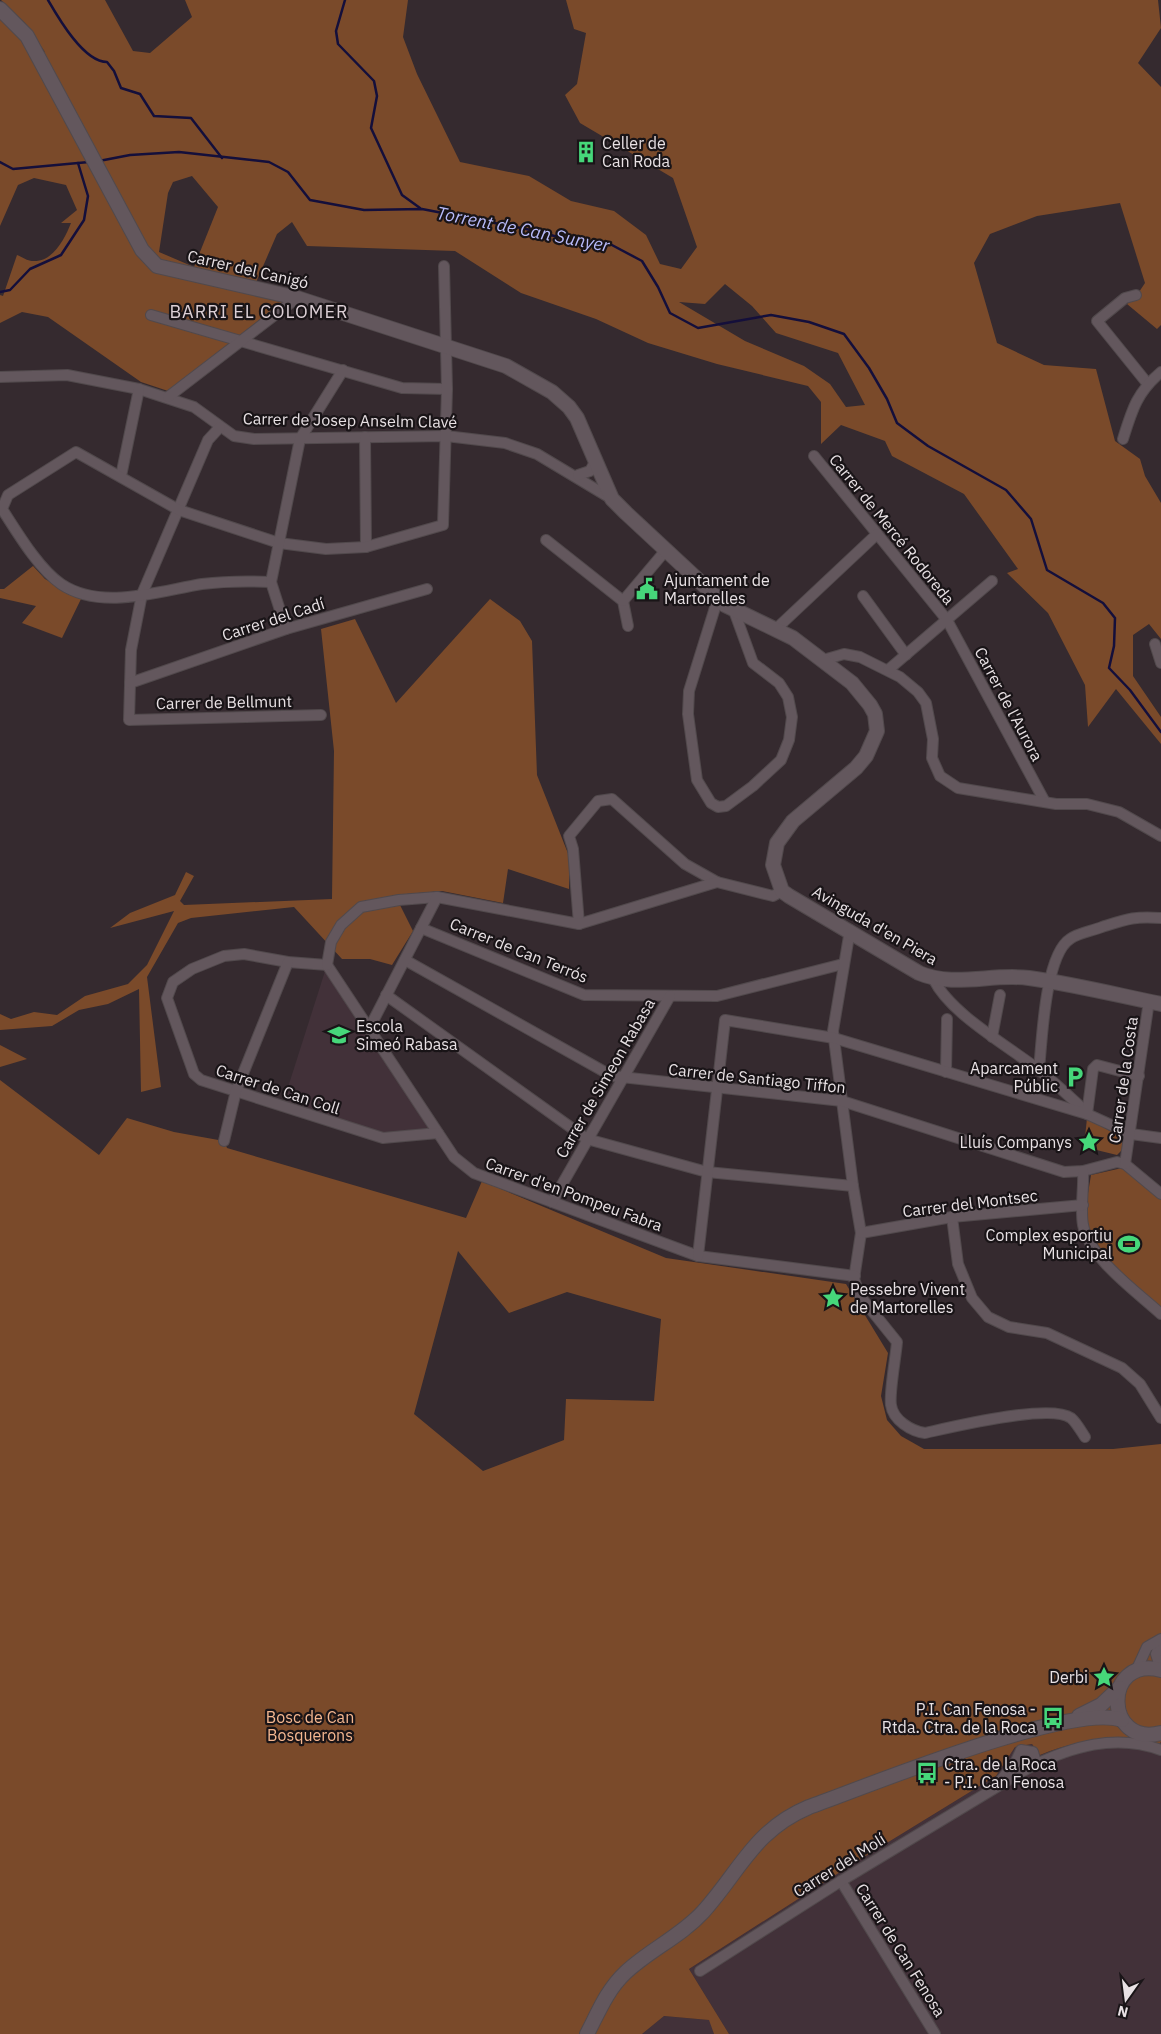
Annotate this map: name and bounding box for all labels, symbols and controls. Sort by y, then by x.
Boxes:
place label: Celler de Can Roda [602,133,671,171]
building icon: Celler de Can Roda [573,139,599,165]
water label: Torrent de Can Sunyer [435,201,612,257]
street label: Carrer del Canigó [186,245,311,293]
district label: BARRI EL COLOMER [170,300,348,323]
street label: Carrer de Josep Anselm Clavé [243,408,458,432]
street label: Carrer de Mercé Rodoreda [825,450,959,609]
place label: Ajuntament de Martorelles [664,570,770,608]
public building icon: Ajuntament de Martorelles [634,576,660,602]
street label: Carrer del Cadí [219,593,327,645]
street label: Carrer de l'Aurora [971,644,1048,765]
street label: Carrer de Bellmunt [156,691,292,713]
street label: Avinguda d'en Piera [809,881,942,969]
street label: Carrer de Can Terrós [447,913,591,987]
street label: Carrer de Simeon Rabasa [551,994,659,1161]
street label: Carrer de la Costa [1104,1015,1142,1145]
place label: Escola Simeó Rabasa [356,1016,458,1054]
school or university icon: Escola Simeó Rabasa [326,1022,352,1048]
place label: Aparcament Públic [970,1058,1058,1096]
street label: Carrer de Santiago Tiffon [667,1059,847,1097]
street label: Carrer de Can Coll [213,1060,343,1118]
parking icon: Aparcament Públic [1062,1064,1088,1090]
place icon: Lluís Companys [1076,1129,1102,1155]
place label: Lluís Companys [960,1132,1072,1152]
street label: Carrer d'en Pompeu Fabra [483,1153,666,1235]
street label: Carrer del Montsec [901,1185,1039,1221]
place label: Complex esportiu Municipal [986,1225,1112,1263]
sports icon: Complex esportiu Municipal [1116,1231,1142,1257]
place label: Pessebre Vivent de Martorelles [850,1279,965,1317]
place icon: Pessebre Vivent de Martorelles [820,1285,846,1311]
place icon: Derbi [1091,1664,1117,1690]
place label: Derbi [1049,1667,1088,1687]
place label: P.I. Can Fenosa - Rtda. Ctra. de la Roca [882,1699,1036,1737]
bus stop icon: P.I. Can Fenosa - Rtda. Ctra. de la Roca [1040,1705,1066,1731]
park label: Bosc de Can Bosquerons [266,1707,354,1745]
place label: Ctra. de la Roca - P.I. Can Fenosa [944,1754,1065,1792]
bus stop icon: Ctra. de la Roca - P.I. Can Fenosa [914,1760,940,1786]
street label: Carrer del Molí [789,1829,889,1901]
street label: Carrer de Can Fenosa [852,1880,950,2021]
north arrow [1101,1974,1151,2024]
text: N [1116,2002,1130,2022]

